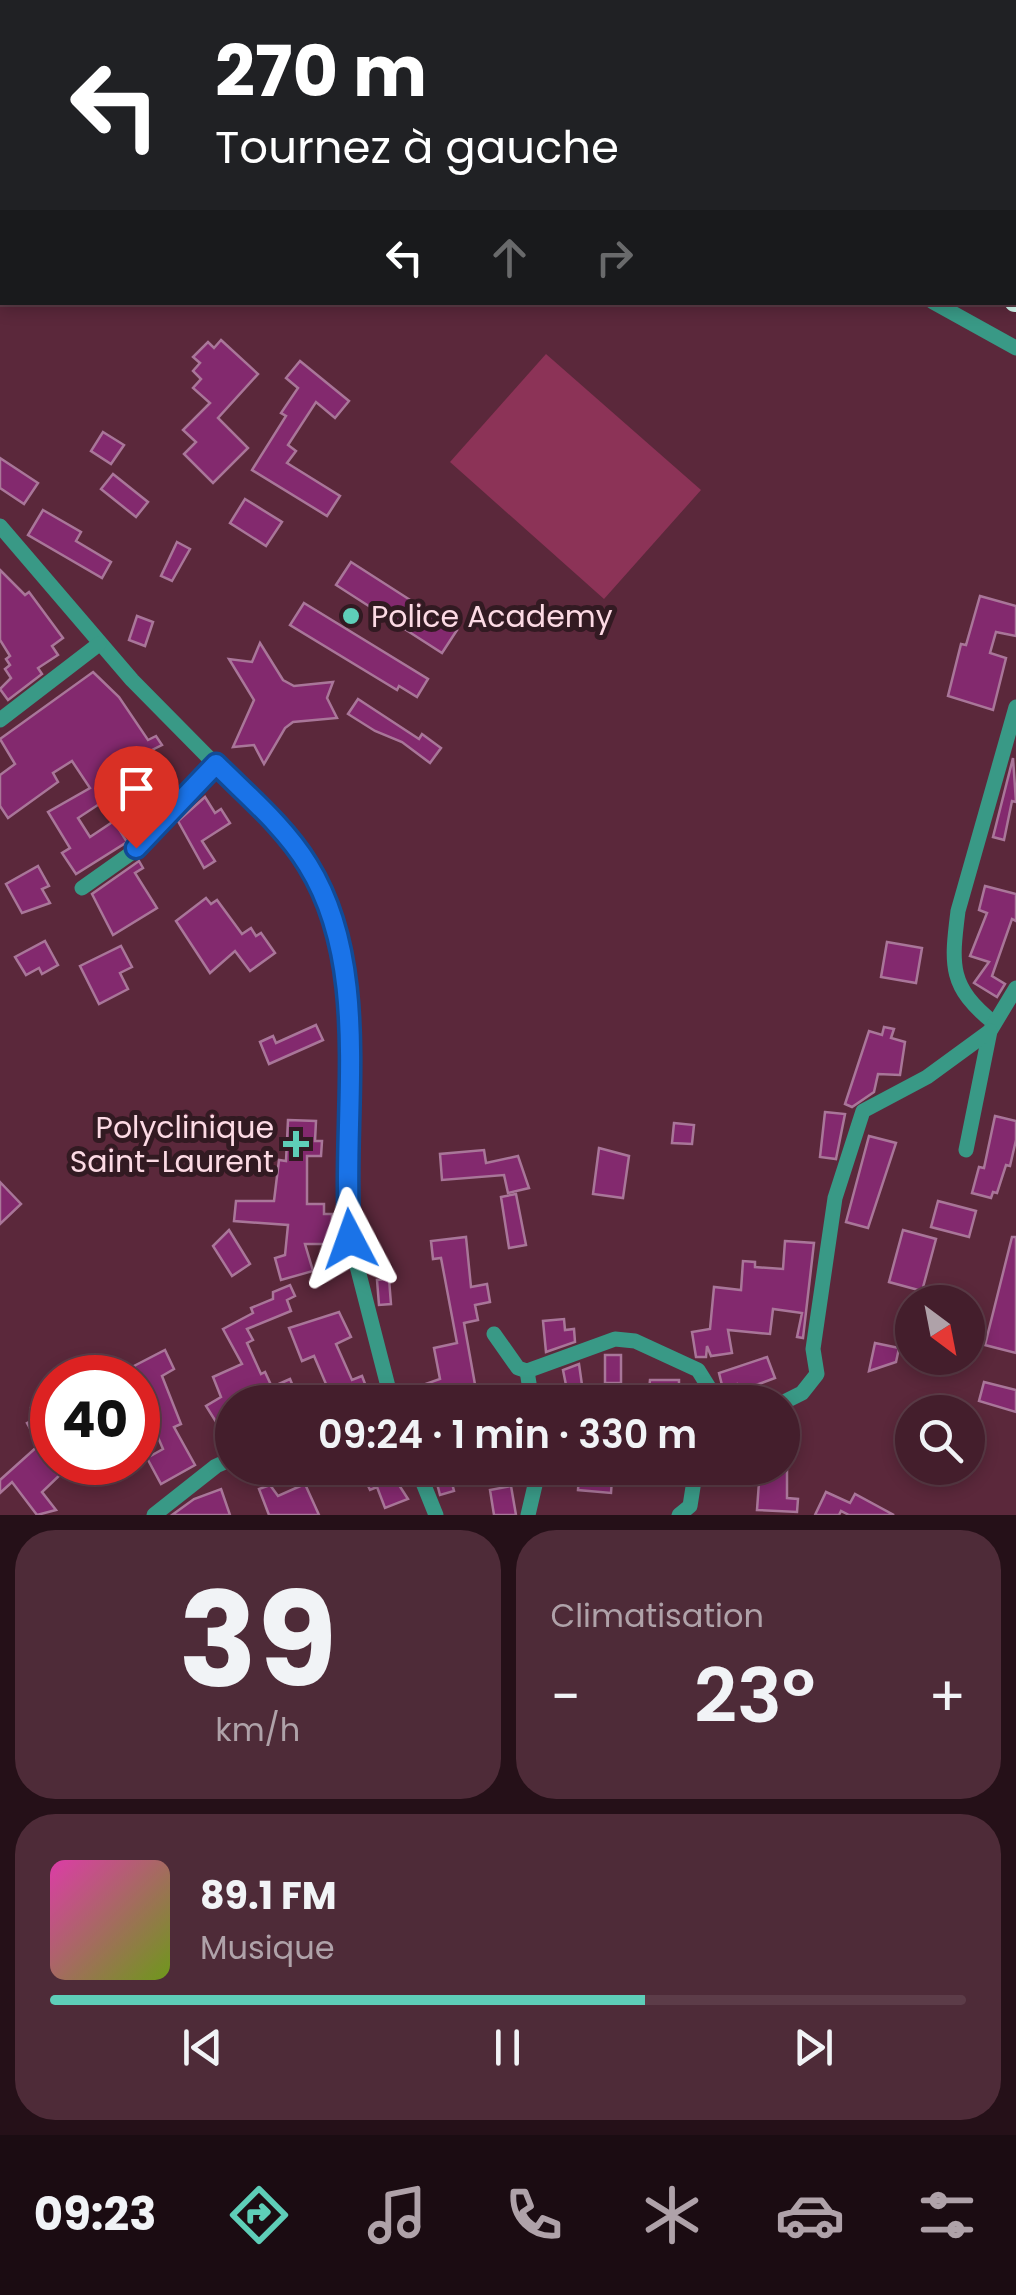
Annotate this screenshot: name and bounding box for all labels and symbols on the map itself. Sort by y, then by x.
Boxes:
place label: Police Academy [371,595,613,638]
marker: Police Academy [340,605,362,627]
pin [94,746,179,849]
place label: Polyclinique Saint-Laurent [70,1106,274,1183]
marker: Polyclinique Saint-Laurent [283,1131,309,1157]
position arrow [298,1187,402,1291]
north arrow [895,1285,985,1375]
speed limit sign: 40 [30,1355,160,1485]

